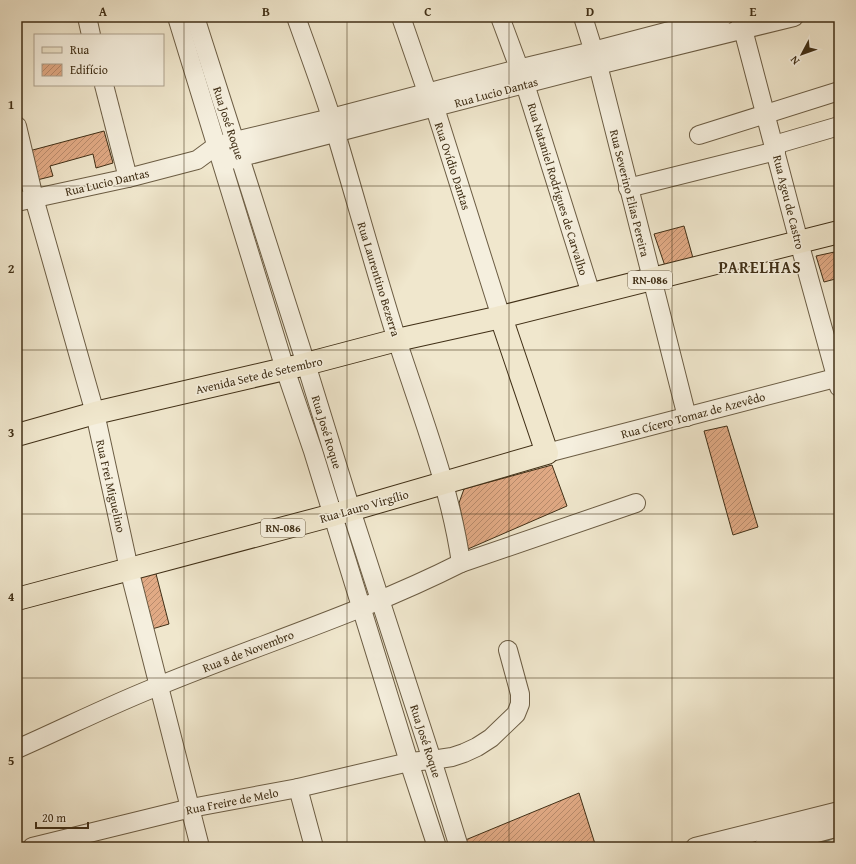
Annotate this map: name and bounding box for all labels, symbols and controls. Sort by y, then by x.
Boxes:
text: A [99,2,108,21]
text: B [262,2,270,21]
text: C [424,2,432,21]
text: D [586,2,594,21]
text: E [750,2,757,21]
legend [34,34,164,86]
north arrow [782,34,822,74]
text: Rua [70,41,89,58]
text: N [786,52,803,69]
text: Edifício [70,61,108,78]
street label: Rua Lucio Dantas [452,73,540,111]
street label: Rua José Roque [209,84,249,162]
text: 1 [8,95,14,114]
street label: Rua Nataniel Rodrigues de Carvalho [524,101,592,277]
street label: Rua Ovídio Dantas [431,120,475,212]
street label: Rua Severino Elias Pereira [606,128,654,259]
street label: Rua Ageu de Castro [769,153,809,251]
street label: Rua Lucio Dantas [63,164,151,200]
street label: Rua Laurentino Bezerra [354,220,405,339]
district label: PARELHAS [718,255,802,279]
text: 2 [8,259,15,278]
road number: RN-086 [628,271,672,289]
street label: Avenida Sete de Setembro [194,352,324,398]
street label: Rua Cícero Tomaz de Azevêdo [619,388,767,442]
street label: Rua José Roque [308,393,346,471]
text: 3 [8,423,14,442]
street label: Rua Frei Miguelino [92,438,130,534]
street label: Rua Lauro Virgílio [318,485,410,527]
road number: RN-086 [261,519,305,537]
text: 4 [8,587,15,606]
street label: Rua 8 de Novembro [200,626,296,676]
street label: Rua José Roque [406,702,446,780]
text: 5 [8,751,15,770]
street label: Rua Freire de Melo [184,784,280,818]
scale bar [36,804,88,830]
text: 20 m [42,809,66,826]

